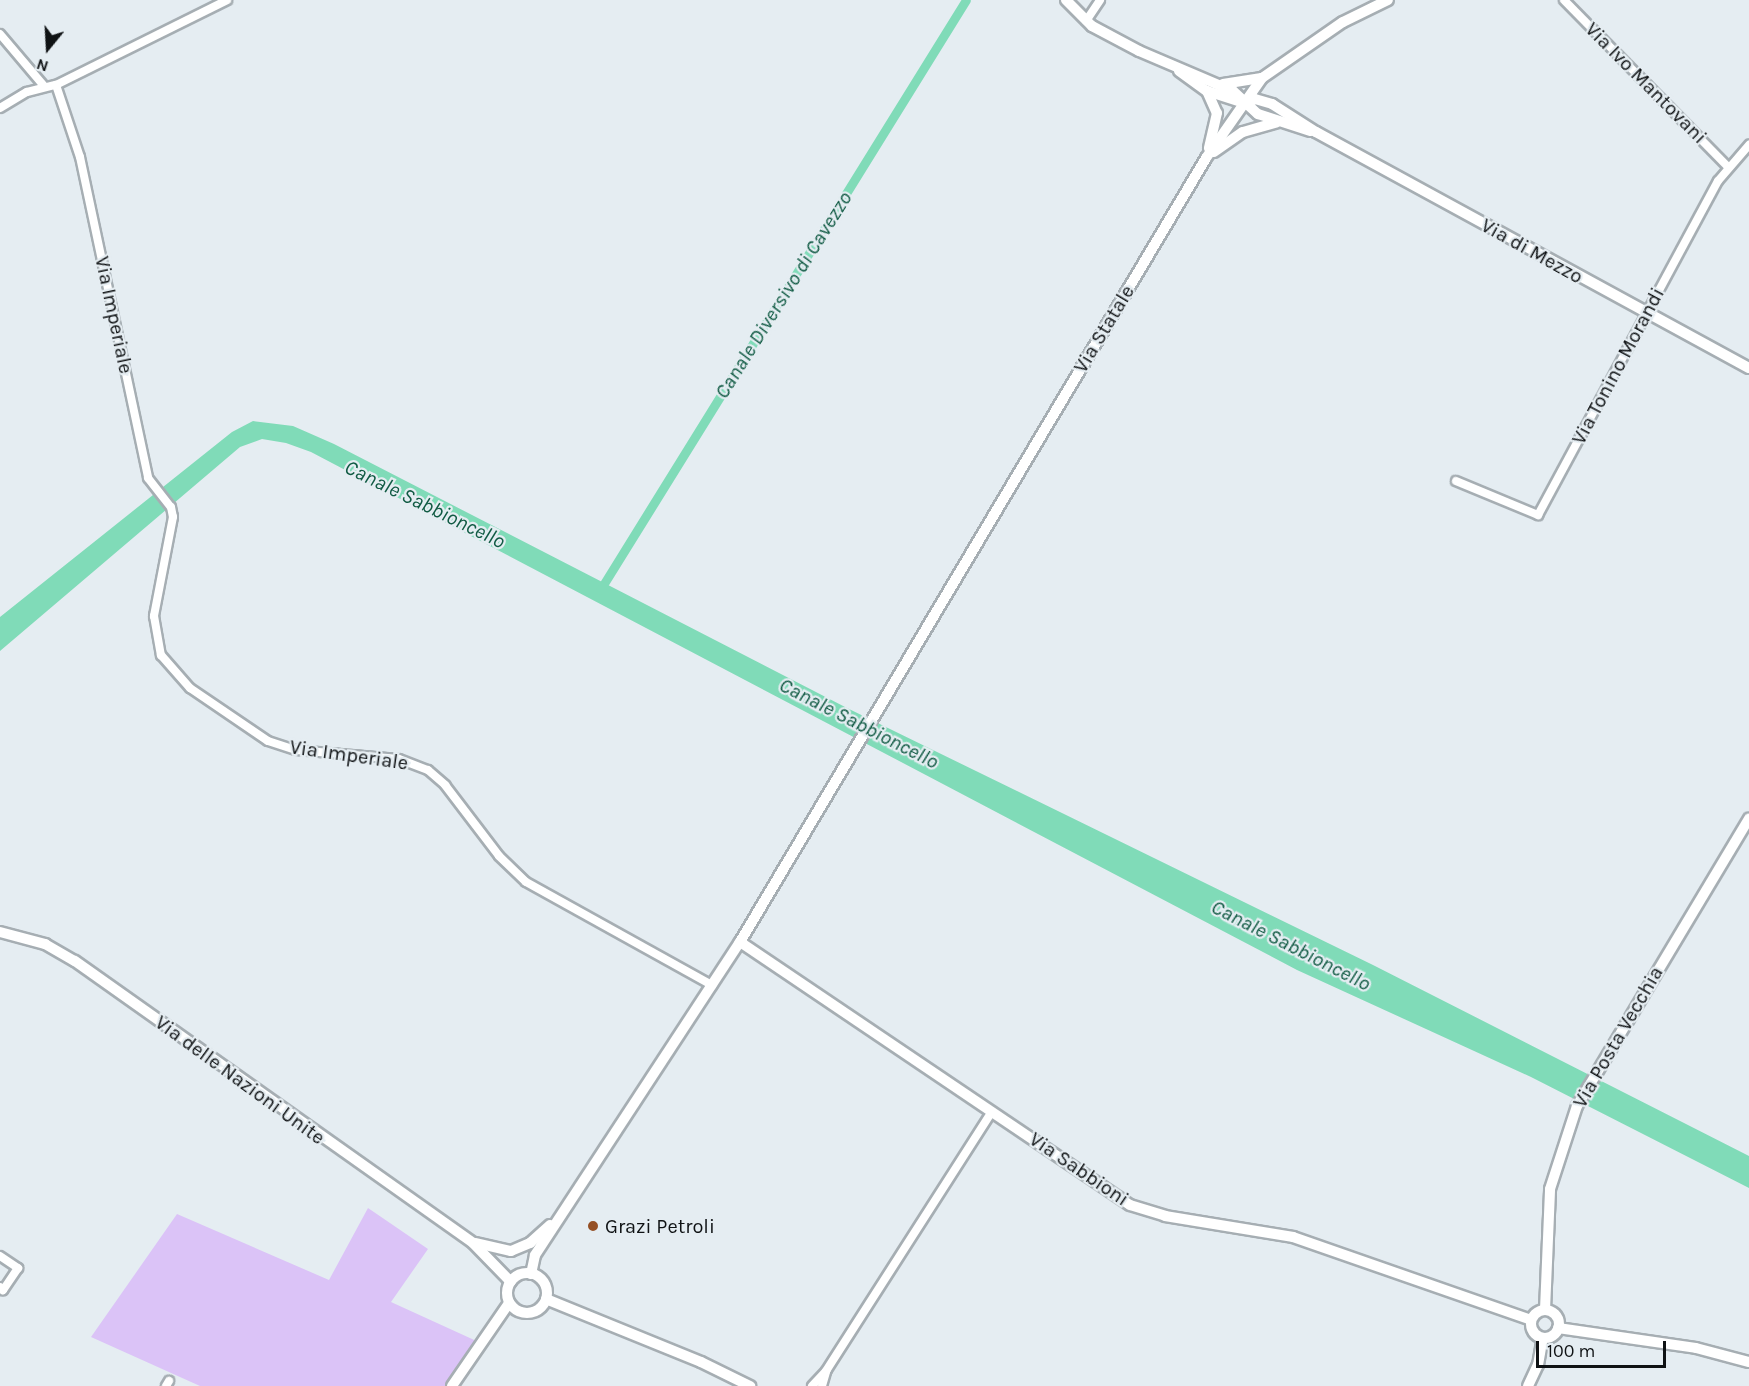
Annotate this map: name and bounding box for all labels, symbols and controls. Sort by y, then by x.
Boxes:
street label: Via Ivo Mantovani [1580,17,1712,149]
north arrow [18,18,78,78]
text: N [34,55,51,76]
water label: Canale Diversivo di Cavezzo [709,187,857,403]
street label: Via di Mezzo [1477,213,1587,289]
street label: Via Imperiale [90,254,138,376]
street label: Via Statale [1068,281,1140,377]
street label: Via Tonino Morandi [1567,284,1669,448]
water label: Canale Sabbioncello [341,454,509,554]
water label: Canale Sabbioncello [775,672,943,774]
street label: Via Imperiale [288,735,410,775]
water label: Canale Sabbioncello [1207,894,1375,996]
street label: Via Posta Vecchia [1568,962,1668,1112]
street label: Via delle Nazioni Unite [150,1010,330,1150]
street label: Via Sabbioni [1025,1127,1133,1211]
place label: Grazi Petroli [605,1214,715,1238]
marker: Grazi Petroli [586,1219,600,1233]
scale bar [1539,1329,1670,1367]
text: 100 m [1547,1340,1595,1362]

